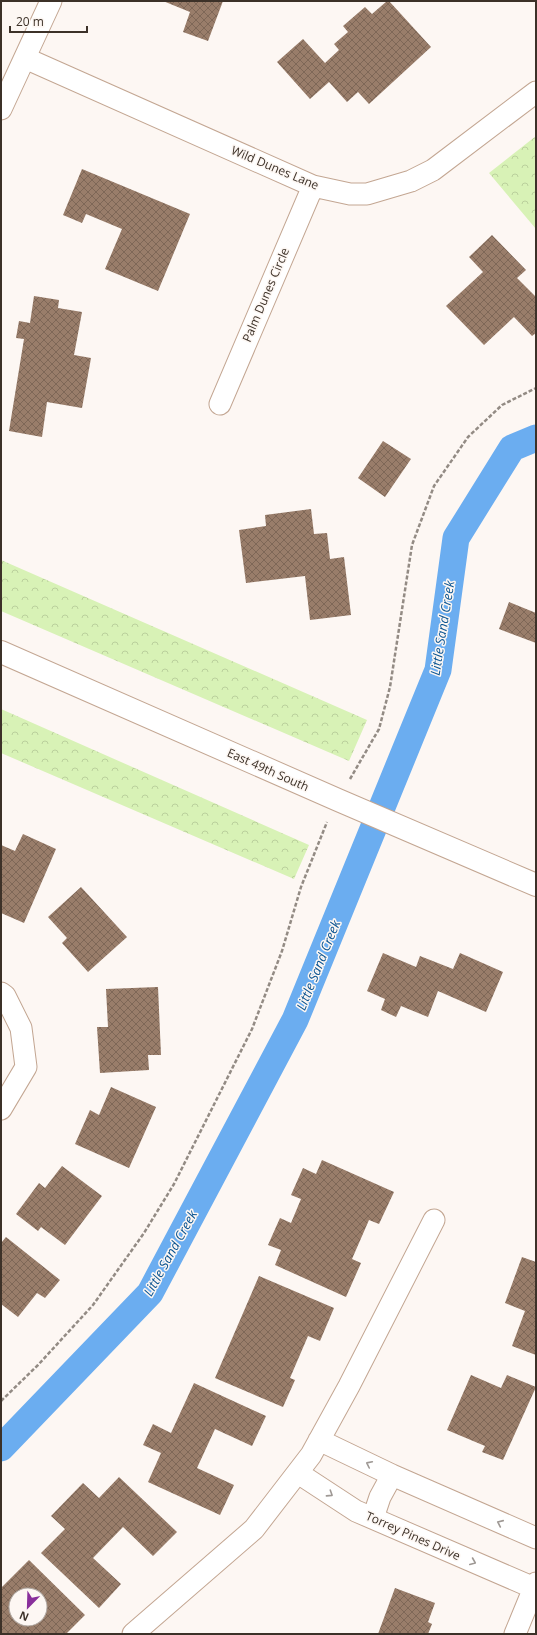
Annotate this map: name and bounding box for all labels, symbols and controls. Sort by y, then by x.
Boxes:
scale bar [10,8,87,34]
text: 20 m [16,13,44,30]
street label: Wild Dunes Lane [229,141,322,194]
street label: Palm Dunes Circle [238,245,293,345]
water label: Little Sand Creek [426,579,458,677]
street label: East 49th South [225,744,312,795]
water label: Little Sand Creek [292,917,344,1013]
water label: Little Sand Creek [139,1206,201,1299]
one-way arrow [365,1461,373,1469]
one-way arrow [326,1489,333,1497]
street label: Torrey Pines Drive [363,1507,464,1564]
one-way arrow [497,1520,505,1528]
one-way arrow [468,1557,476,1565]
north arrow [8,1587,48,1627]
text: N [17,1608,31,1625]

